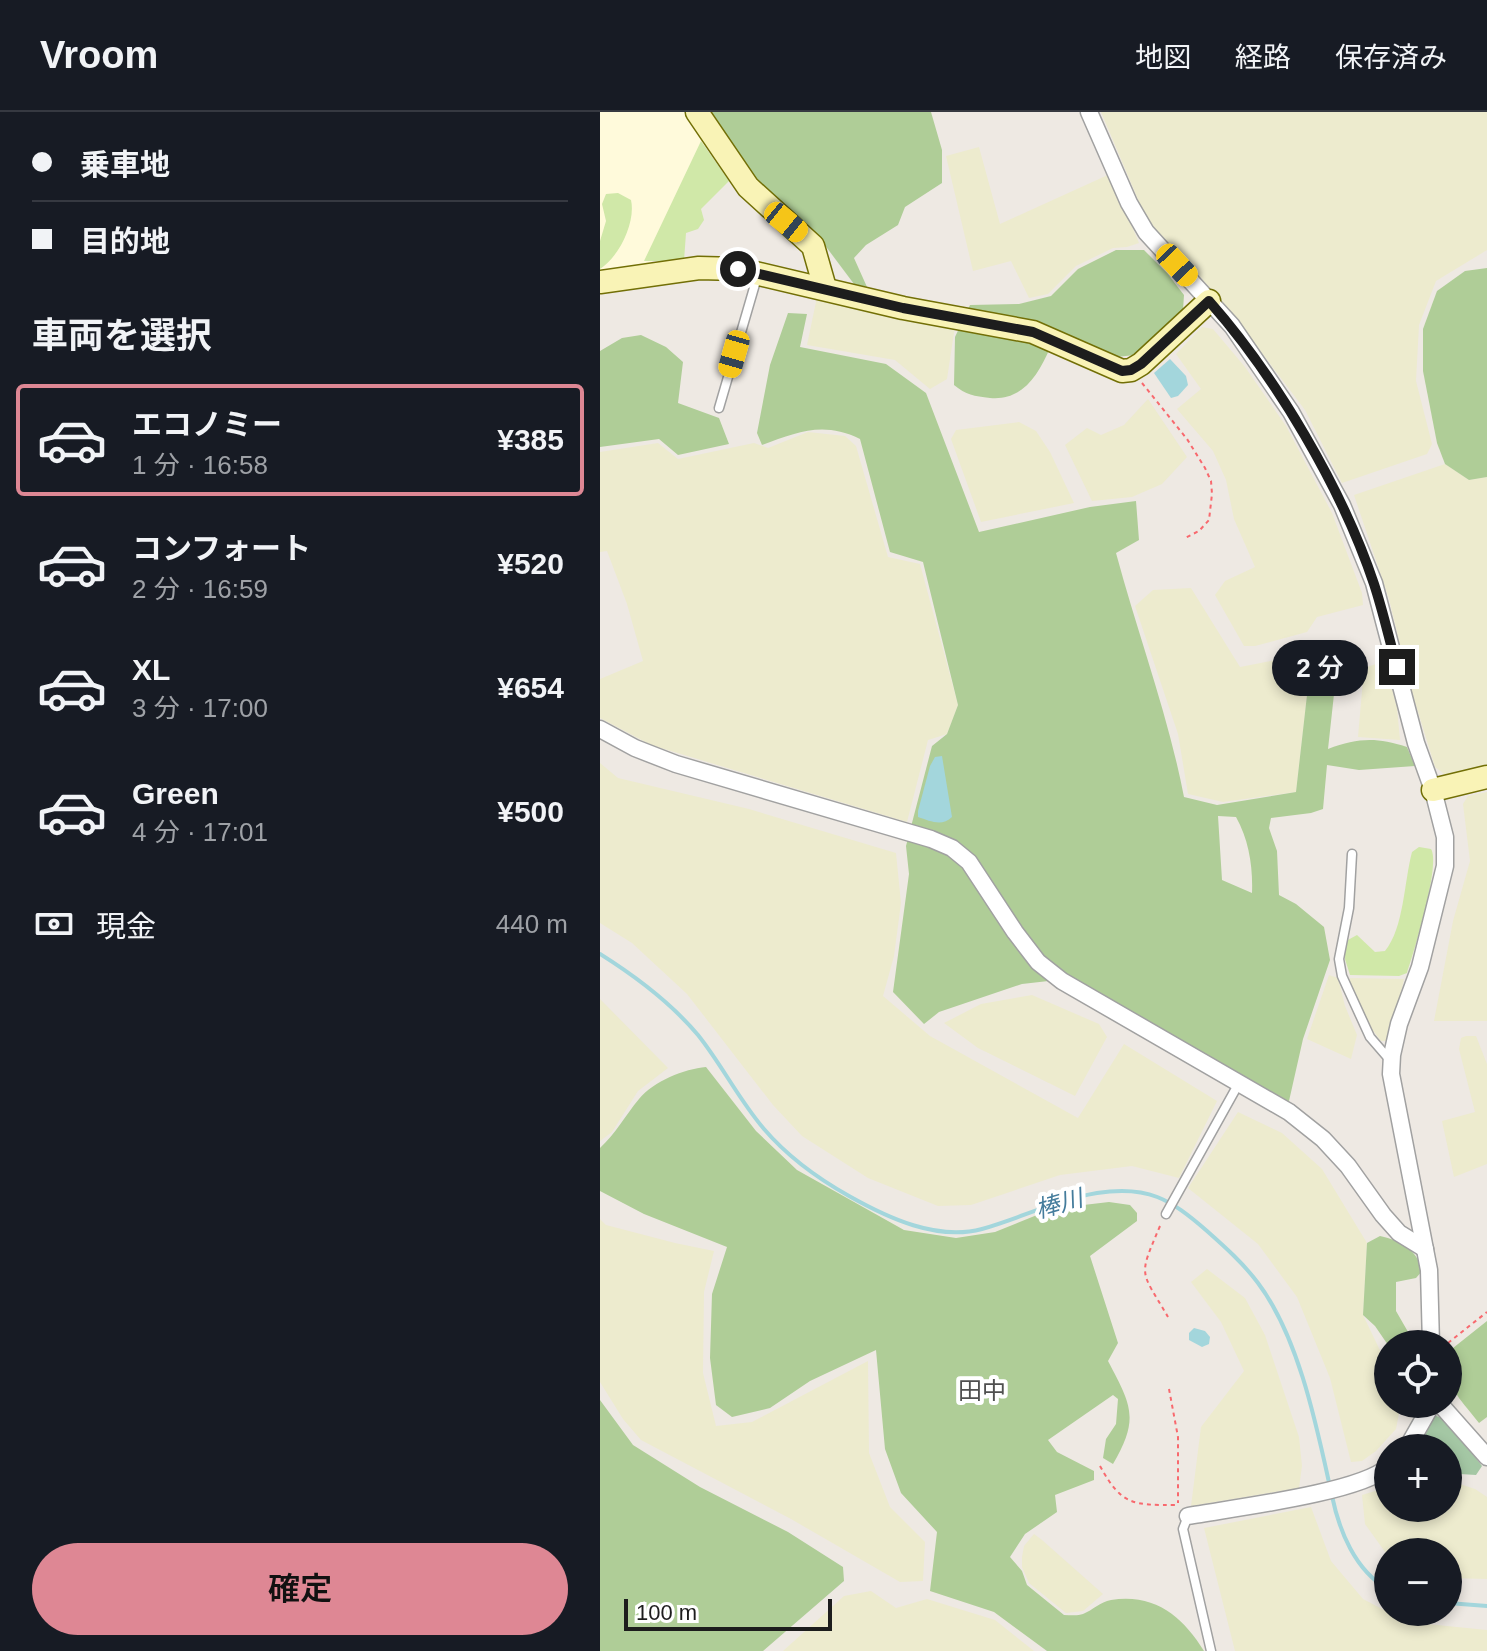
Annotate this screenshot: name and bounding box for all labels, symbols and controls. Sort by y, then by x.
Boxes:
text: Vroom [40,34,158,76]
text: 地図 [1135,42,1191,73]
text: 経路 [1235,42,1291,73]
text: 保存済み [1335,42,1447,73]
text: 乗車地 [80,148,170,181]
car [760,198,812,246]
text: 目的地 [80,225,170,258]
car [1152,239,1202,291]
route start [720,251,756,287]
text: 車両を選択 [32,315,212,356]
car [716,328,752,380]
icon: car [36,404,108,476]
text: エコノミー [132,408,282,441]
text: ¥385 [497,423,564,456]
text: 1 分 · 16:58 [132,450,268,480]
icon: car [36,528,108,600]
text: コンフォート [132,532,311,565]
text: ¥520 [497,547,564,580]
text: 2 分 · 16:59 [132,574,268,604]
callout: 2 分 [1273,639,1369,695]
route end [1379,649,1415,685]
icon: car [36,652,108,724]
text: XL [132,653,170,686]
text: 2 分 [1296,653,1344,683]
text: ¥654 [497,671,564,704]
text: 3 分 · 17:00 [132,693,268,723]
icon: car [36,776,108,848]
text: Green [132,777,219,810]
text: ¥500 [497,795,564,828]
text: 4 分 · 17:01 [132,817,268,847]
icon: cash [32,902,76,946]
text: 440 m [496,909,568,939]
text: 現金 [96,910,156,943]
water label: 棒川 [1032,1183,1089,1223]
map controls [1374,1330,1462,1626]
button: locate [1374,1330,1462,1418]
district label: 田中 [958,1377,1006,1404]
button: + [1374,1434,1462,1522]
button: − [1374,1538,1462,1626]
button: 確定 [32,1543,568,1635]
scale bar [624,1595,832,1631]
text: 100 m [636,1600,697,1625]

